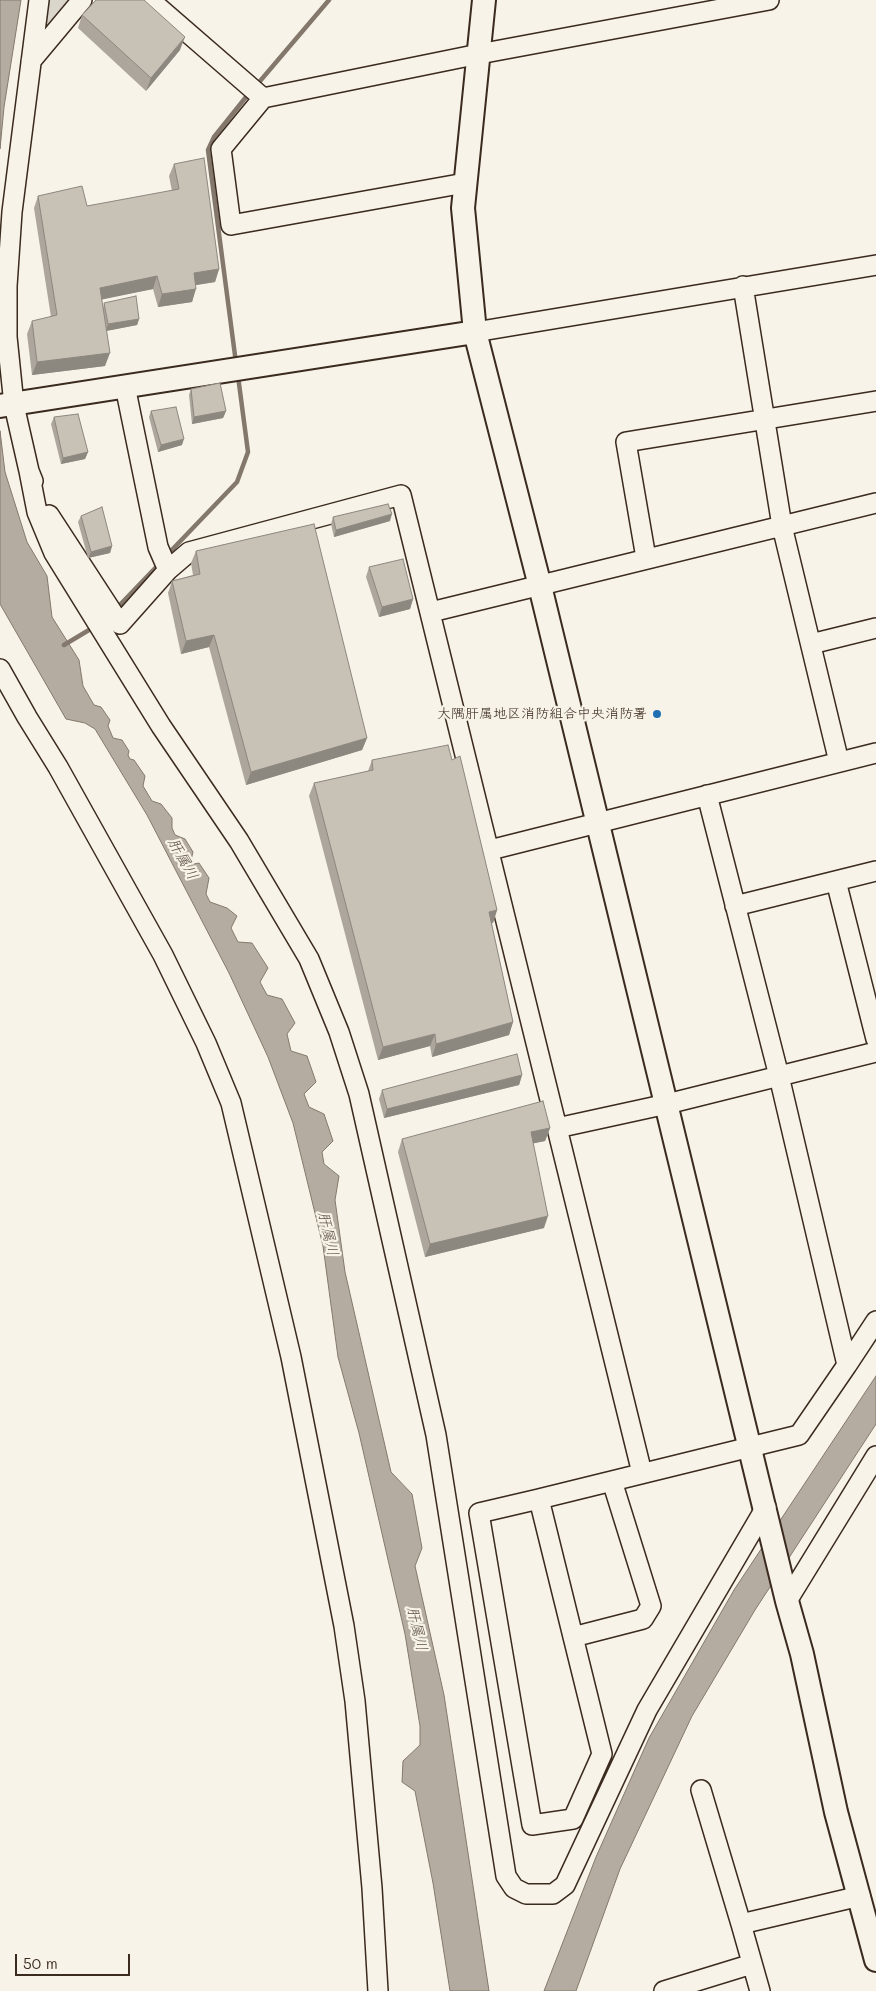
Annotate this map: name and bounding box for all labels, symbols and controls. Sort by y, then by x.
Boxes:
place label: 大隅肝属地区消防組合中央消防署 [437,706,647,722]
marker: 大隅肝属地区消防組合中央消防署 [651,708,663,720]
water label: 肝属川 [164,835,202,883]
water label: 肝属川 [314,1210,342,1258]
water label: 肝属川 [403,1605,431,1653]
scale bar [18,1944,132,1976]
text: 50 m [23,1953,58,1973]

